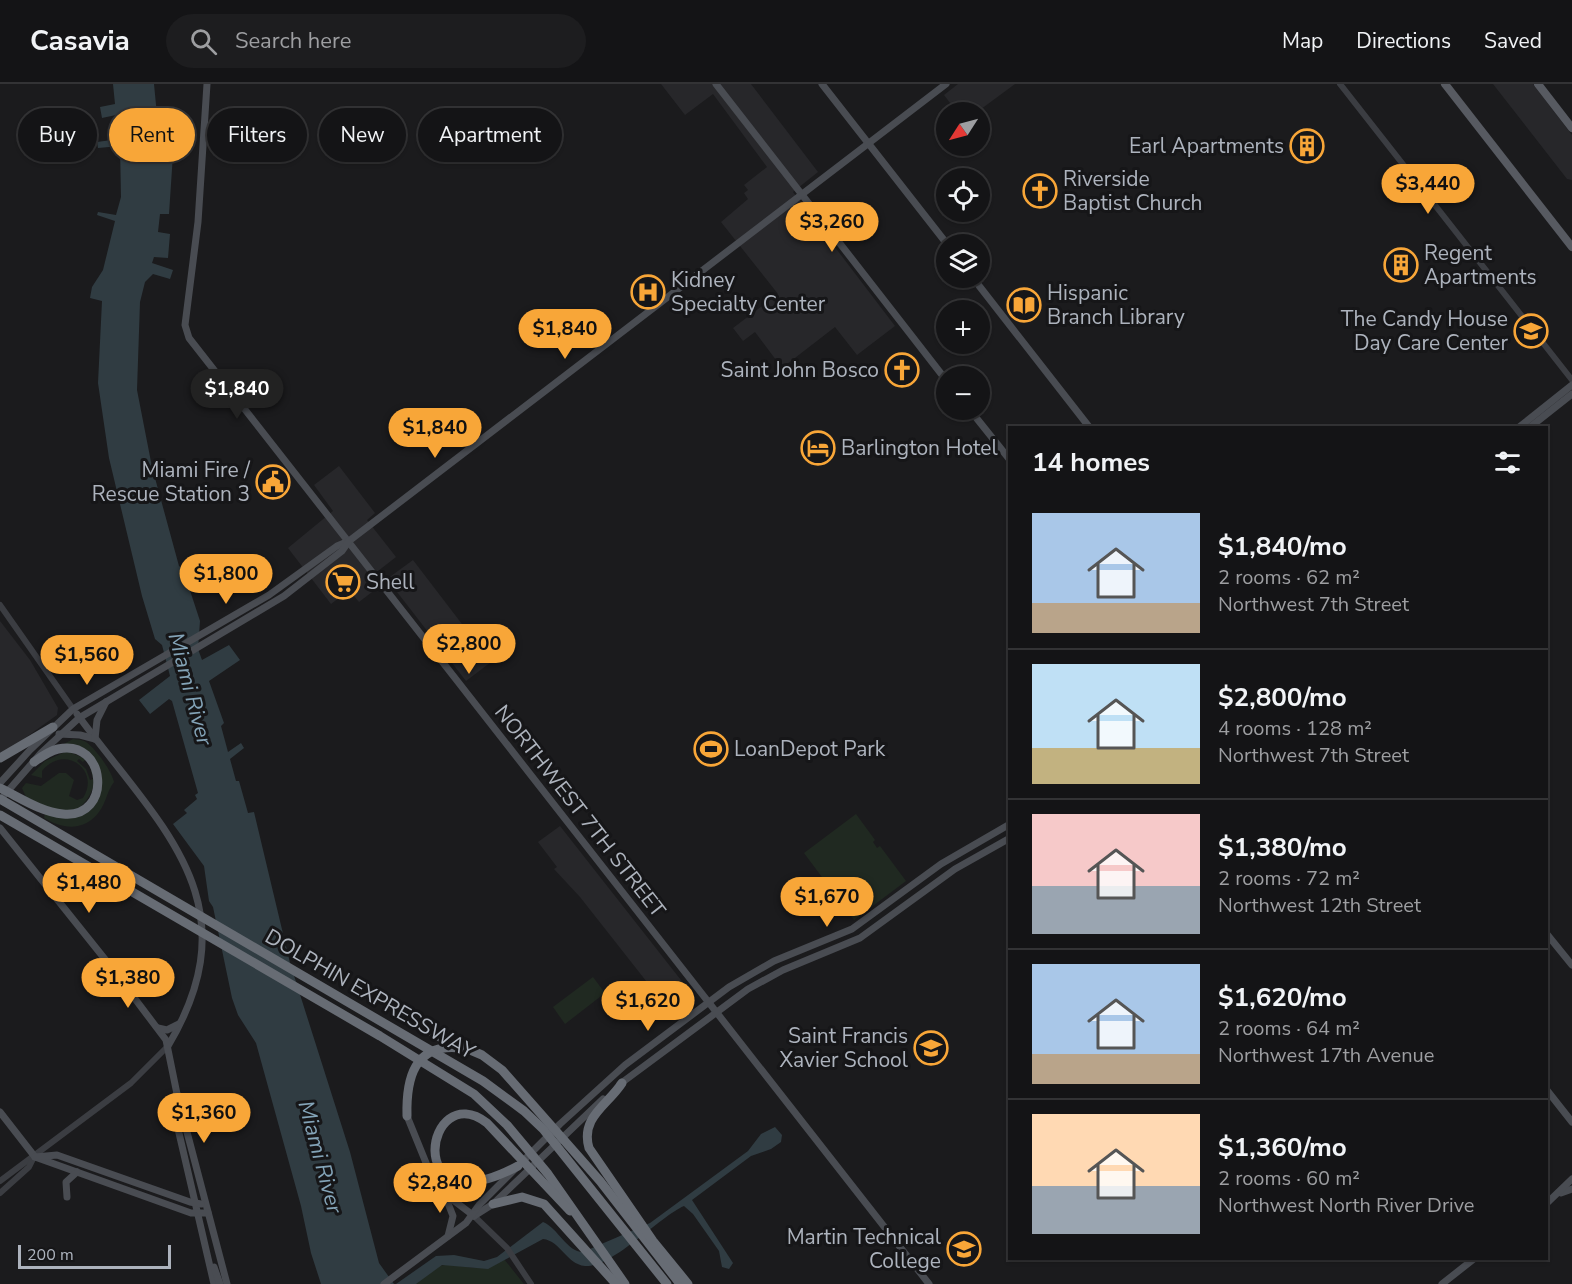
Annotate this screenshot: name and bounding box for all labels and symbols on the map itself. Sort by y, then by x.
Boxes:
north arrow [936,102,990,156]
building icon: Earl Apartments [1289,128,1325,164]
place label: Earl Apartments [1129,132,1284,160]
pin: $3,440 [1379,164,1477,215]
place label: Riverside Baptist Church [1063,165,1202,217]
church icon: Riverside Baptist Church [1022,173,1058,209]
pin: $3,260 [783,202,881,253]
place label: Regent Apartments [1424,239,1537,291]
building icon: Regent Apartments [1383,247,1419,283]
place label: Kidney Specialty Center [671,266,826,318]
hospital icon: Kidney Specialty Center [630,274,666,310]
place label: Hispanic Branch Library [1047,279,1185,331]
library icon: Hispanic Branch Library [1006,287,1042,323]
place label: The Candy House Day Care Center [1341,305,1508,357]
pin: $1,840 [516,309,614,360]
school or university icon: The Candy House Day Care Center [1513,313,1549,349]
church icon: Saint John Bosco [884,352,920,388]
place label: Saint John Bosco [721,356,879,384]
pin: $1,840 [188,369,286,420]
pin: $1,840 [386,408,484,459]
hotel icon: Barlington Hotel [800,430,836,466]
place label: Barlington Hotel [841,434,998,462]
place label: Miami Fire / Rescue Station 3 [92,456,251,508]
public building icon: Miami Fire / Rescue Station 3 [255,464,291,500]
pin: $1,800 [177,554,275,605]
supermarket icon: Shell [325,564,361,600]
place label: Shell [366,568,415,596]
pin: $2,800 [420,624,518,675]
water label: Miami River [161,629,220,750]
pin: $1,560 [38,635,136,686]
street label: NORTHWEST 7TH STREET [488,699,672,923]
sports icon: LoanDepot Park [693,731,729,767]
place label: LoanDepot Park [734,735,886,763]
pin: $1,480 [40,863,138,914]
pin: $1,670 [778,877,876,928]
street label: DOLPHIN EXPRESSWAY [260,922,480,1066]
pin: $1,380 [79,958,177,1009]
pin: $1,620 [599,981,697,1032]
place label: Saint Francis Xavier School [779,1022,909,1074]
school or university icon: Saint Francis Xavier School [913,1030,949,1066]
pin: $1,360 [155,1093,253,1144]
water label: Miami River [291,1097,350,1218]
pin: $2,840 [391,1163,489,1214]
place label: Martin Technical College [787,1223,942,1275]
school or university icon: Martin Technical College [946,1231,982,1267]
scale bar [18,1242,171,1270]

